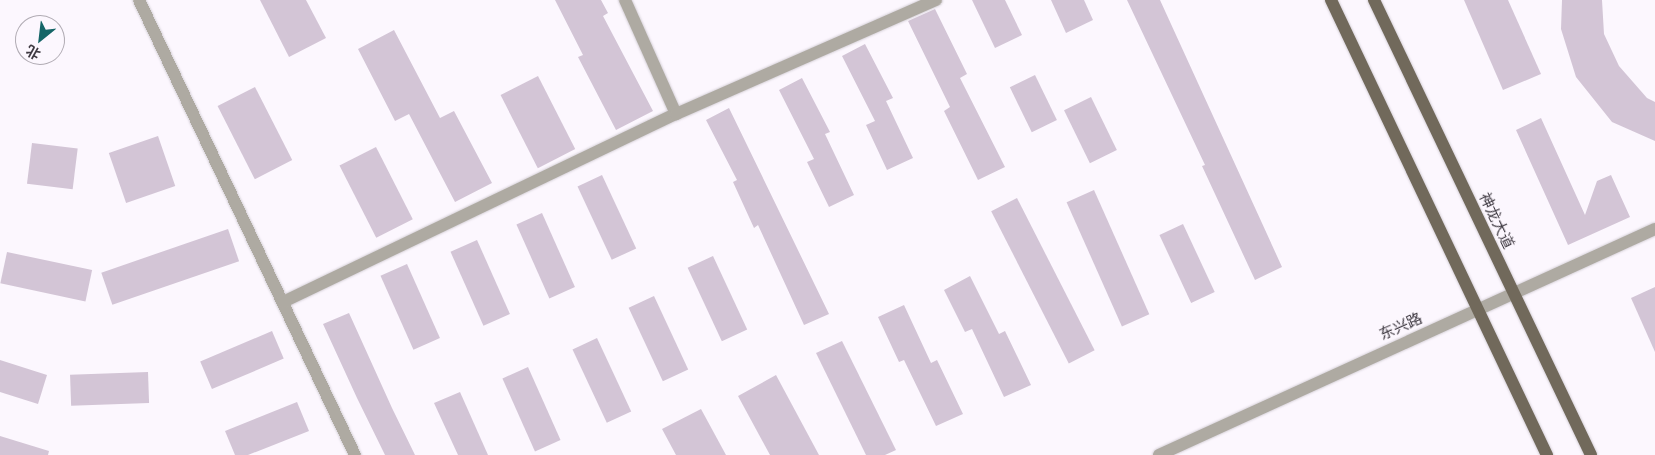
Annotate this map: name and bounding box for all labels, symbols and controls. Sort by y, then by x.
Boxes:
north arrow [15,15,65,65]
text: 北 [23,41,44,64]
street label: 神龙大道 [1475,190,1517,252]
street label: 东兴路 [1377,310,1425,344]

